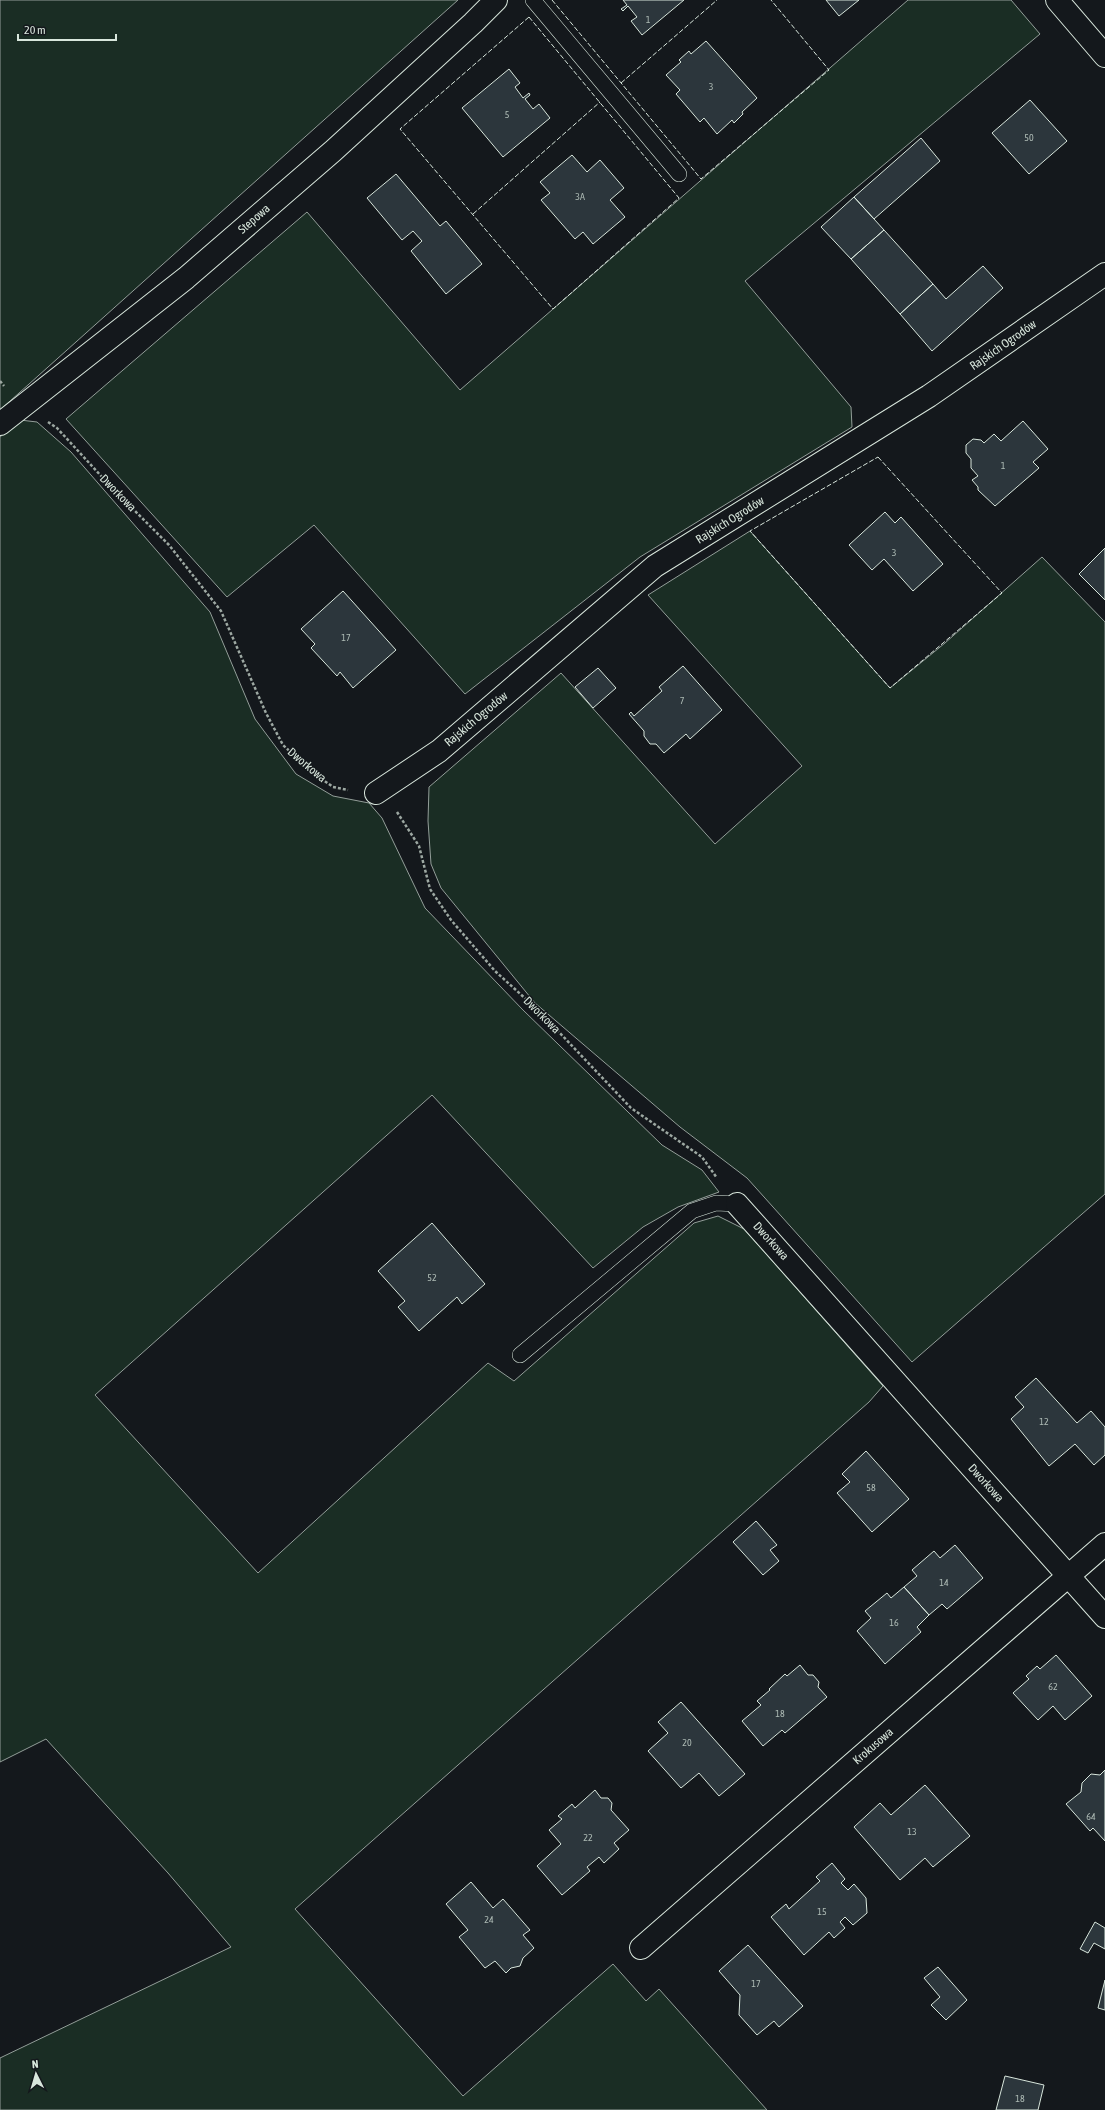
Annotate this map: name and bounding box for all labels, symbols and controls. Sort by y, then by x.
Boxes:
house number: 1 [646,14,651,25]
scale bar [18,16,116,42]
text: 20 m [24,23,46,37]
house number: 3 [709,81,714,92]
house number: 5 [505,109,510,120]
house number: 50 [1024,132,1034,143]
house number: 3A [575,191,585,202]
street label: Stepowa [235,201,273,237]
street label: Rajskich Ogrodów [967,317,1039,373]
house number: 1 [1001,460,1006,471]
street label: Dworkowa [97,472,139,514]
street label: Rajskich Ogrodów [693,493,767,547]
house number: 3 [892,547,897,558]
house number: 17 [341,632,351,643]
street label: Rajskich Ogrodów [442,689,510,749]
house number: 7 [680,695,685,706]
street label: Dworkowa [285,745,329,785]
street label: Dworkowa [521,994,563,1036]
street label: Dworkowa [750,1219,792,1263]
house number: 52 [427,1272,437,1283]
house number: 12 [1039,1416,1049,1427]
street label: Dworkowa [965,1461,1007,1505]
house number: 58 [866,1482,876,1493]
house number: 14 [939,1577,949,1588]
house number: 16 [889,1617,899,1628]
house number: 62 [1048,1681,1058,1692]
house number: 18 [775,1708,785,1719]
street label: Krokusowa [850,1725,896,1767]
house number: 20 [682,1737,692,1748]
house number: 64 [1086,1811,1096,1822]
house number: 13 [907,1826,917,1837]
house number: 22 [583,1832,593,1843]
house number: 15 [817,1906,827,1917]
house number: 24 [484,1914,494,1925]
house number: 17 [751,1978,761,1989]
north arrow [16,2054,56,2094]
text: N [31,2058,39,2070]
house number: 18 [1015,2093,1025,2104]

